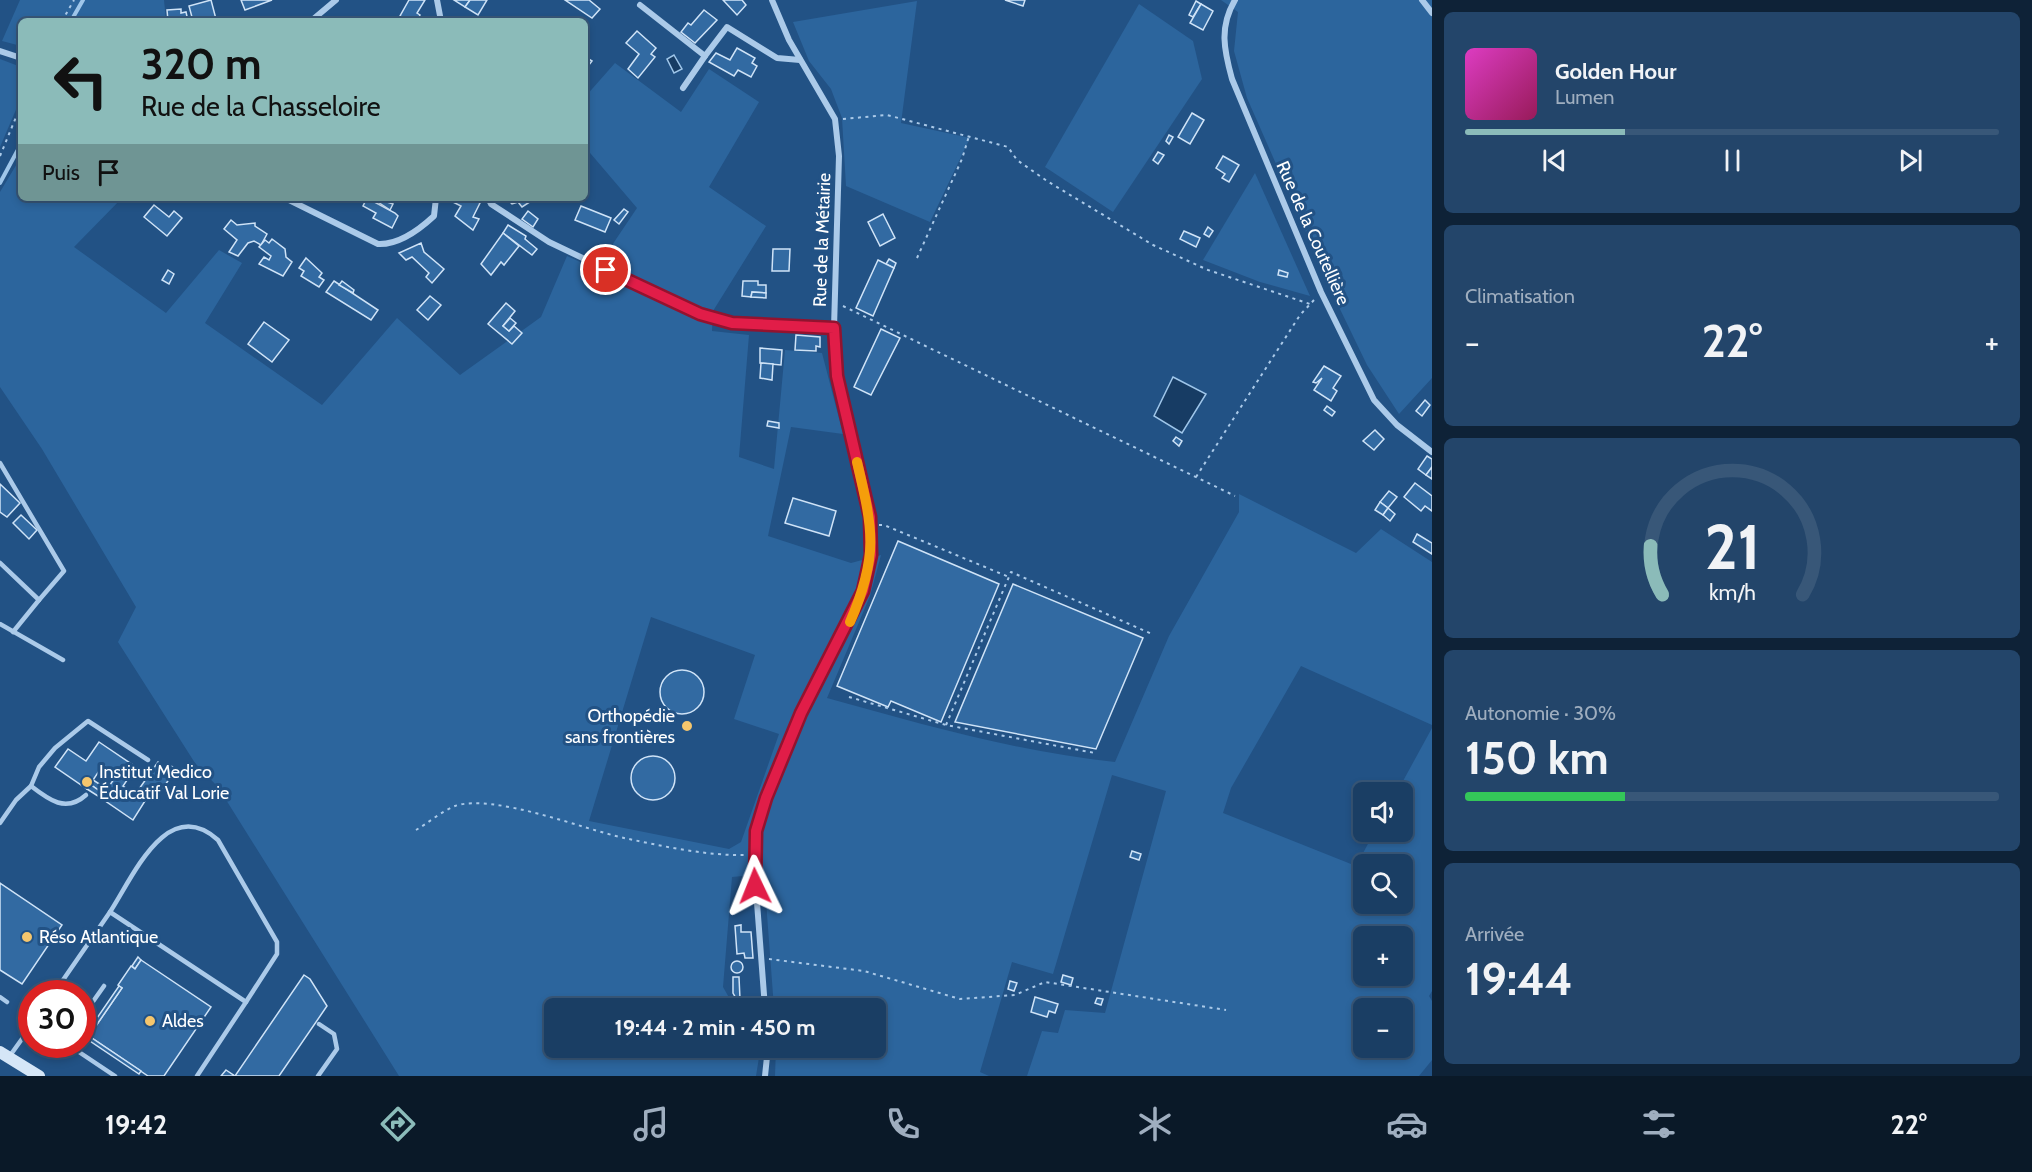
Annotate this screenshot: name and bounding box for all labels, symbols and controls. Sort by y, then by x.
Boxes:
text: 320 m [141,38,261,90]
icon: left [42,42,120,120]
text: Golden Hour [1555,58,1676,85]
text: Lumen [1555,85,1614,109]
text: Rue de la Chasseloire [141,90,381,123]
icon: previous [1538,144,1571,177]
icon: pause [1716,144,1749,177]
icon: next [1894,144,1927,177]
icon: arrive [92,156,125,189]
street label: Rue de la Coutellière [1271,158,1355,308]
text: Puis [42,159,80,186]
street label: Rue de la Métairie [809,172,835,308]
pin [580,244,631,295]
icon: arrive [589,253,622,286]
text: Climatisation [1465,284,1575,308]
text: 22° [1702,314,1762,368]
text: − [1465,322,1480,362]
text: + [1984,322,1999,362]
text: 21 [1704,509,1760,585]
text: km/h [1709,579,1755,605]
text: Autonomie · 30% [1465,701,1616,725]
place label: Orthopédie sans frontières [565,705,675,748]
marker: Orthopédie sans frontières [680,719,694,733]
text: 150 km [1465,731,1609,785]
place label: Institut Medico Éducatif Val Lorie [99,761,229,804]
marker: Institut Medico Éducatif Val Lorie [80,775,94,789]
map controls [1353,782,1413,1058]
button: sound [1353,782,1413,842]
position arrow [723,854,787,918]
button: search [1353,854,1413,914]
text: Arrivée [1465,922,1524,946]
place label: Réso Atlantique [39,926,158,948]
button: + [1353,926,1413,986]
marker: Réso Atlantique [20,930,34,944]
text: 19:44 [1465,952,1573,1006]
speed limit sign: 30 [18,980,96,1058]
button: − [1353,998,1413,1058]
place label: Aldes [162,1010,204,1032]
marker: Aldes [143,1014,157,1028]
text: 19:44 · 2 min · 450 m [615,1014,815,1041]
icon: directions [377,1103,419,1145]
icon: music [630,1103,672,1145]
icon: phone [882,1103,924,1145]
icon: climate [1134,1103,1176,1145]
icon: car [1386,1103,1428,1145]
icon: filters [1638,1103,1680,1145]
text: 19:42 [105,1108,167,1141]
text: 22° [1890,1108,1927,1141]

